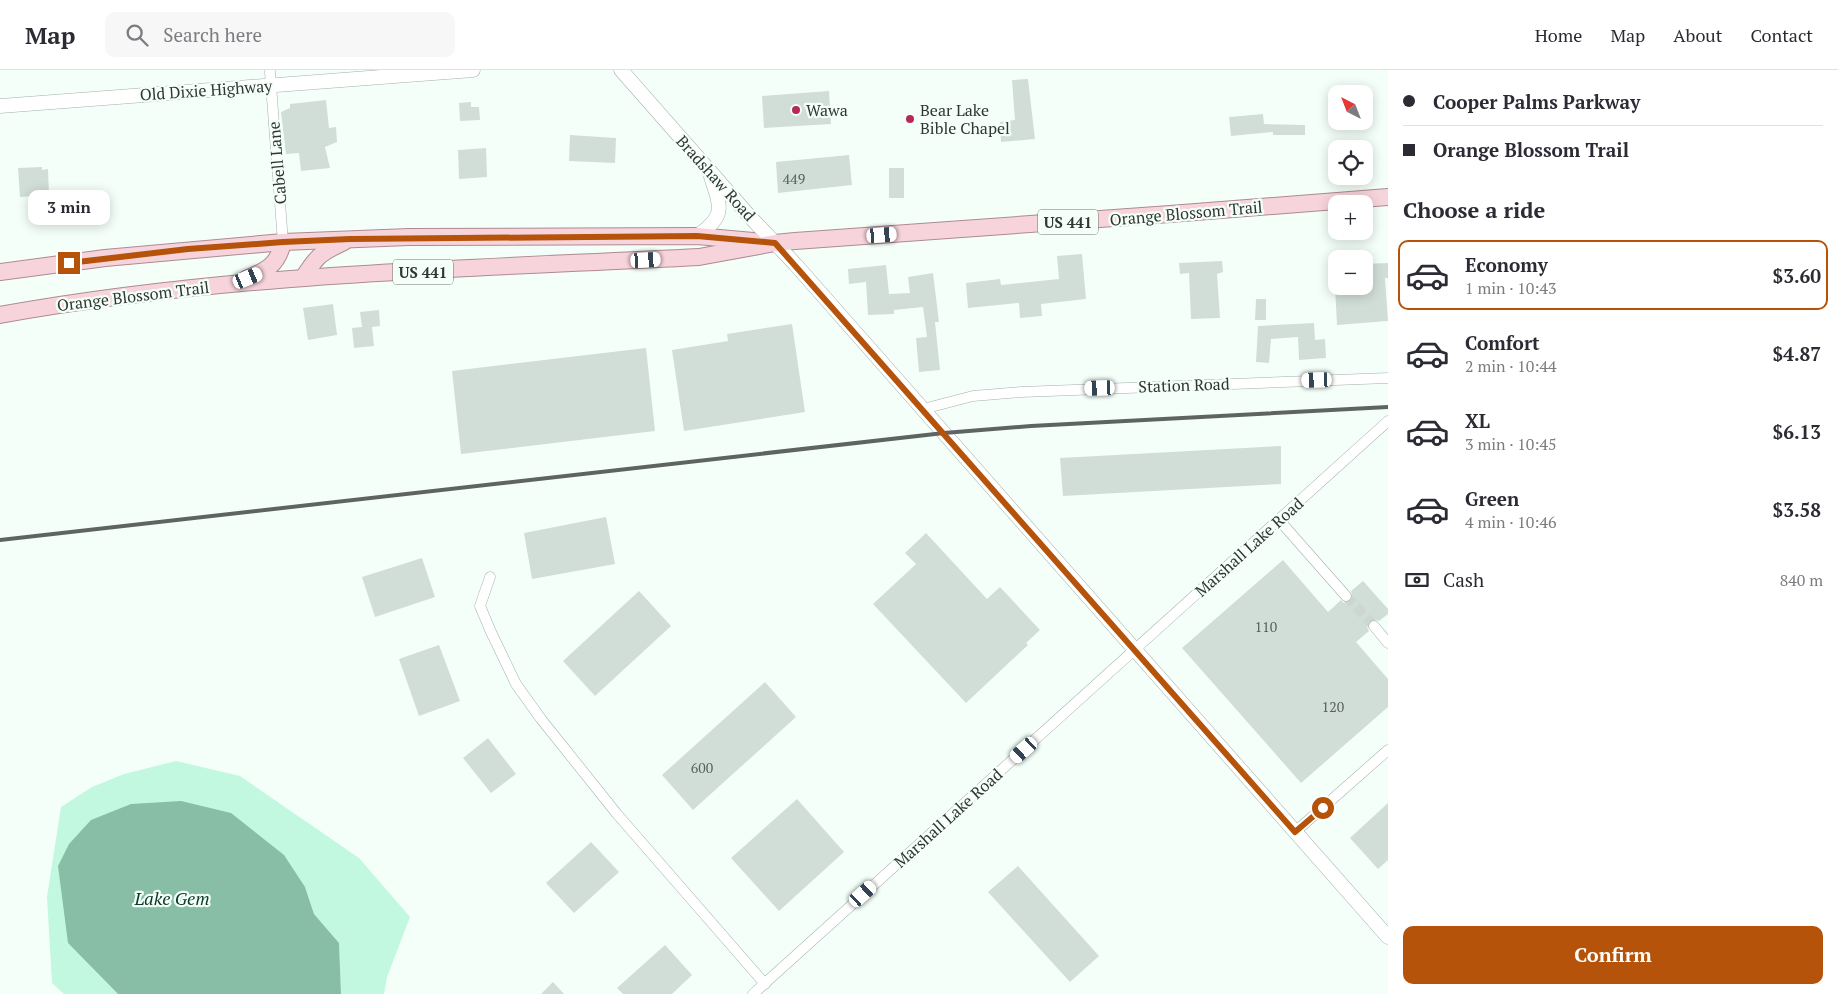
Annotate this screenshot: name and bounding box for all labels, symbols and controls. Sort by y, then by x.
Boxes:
search box [105,12,455,57]
text: Map [25,19,75,51]
icon: search [123,21,151,49]
text: Search here [163,22,262,47]
text: Home [1535,23,1582,47]
text: Map [1610,23,1645,47]
text: About [1673,23,1722,47]
text: Contact [1750,23,1813,47]
street label: Old Dixie Highway [139,74,274,106]
north arrow [1328,85,1372,130]
map controls [1328,85,1373,295]
text: Cooper Palms Parkway [1433,89,1640,114]
place label: Wawa [806,99,848,121]
place label: Bear Lake Bible Chapel [920,99,1010,139]
marker: Wawa [790,104,802,116]
marker: Bear Lake Bible Chapel [904,113,916,125]
street label: Cabell Lane [262,121,292,205]
street label: Bradshaw Road [671,130,761,226]
text: Orange Blossom Trail [1433,137,1629,162]
button: locate [1328,140,1373,185]
house number: 449 [783,169,805,188]
callout: 3 min [28,190,110,226]
street label: Orange Blossom Trail [1109,195,1263,231]
button: + [1328,195,1373,240]
text: Choose a ride [1403,195,1545,224]
text: 3 min [47,196,91,218]
road number: US 441 [1038,210,1098,234]
car [866,226,897,244]
button: − [1328,250,1373,295]
route end [58,252,80,274]
car [630,252,661,268]
text: Economy [1465,252,1548,277]
icon: car [1405,253,1450,298]
road number: US 441 [393,260,453,284]
text: $3.60 [1772,263,1821,288]
car [231,265,264,291]
street label: Orange Blossom Trail [56,276,211,316]
text: 1 min · 10:43 [1465,277,1557,299]
text: Comfort [1465,330,1540,355]
icon: car [1405,331,1450,376]
text: $4.87 [1772,341,1821,366]
text: 2 min · 10:44 [1465,355,1557,377]
street label: Station Road [1138,372,1230,398]
car [1301,372,1332,388]
car [1084,380,1115,396]
text: XL [1465,408,1490,433]
icon: car [1405,409,1450,454]
text: $6.13 [1772,419,1821,444]
text: 3 min · 10:45 [1465,433,1557,455]
text: Green [1465,486,1519,511]
icon: car [1405,487,1450,532]
street label: Marshall Lake Road [1190,492,1308,602]
text: $3.58 [1772,497,1821,522]
text: 4 min · 10:46 [1465,511,1557,533]
icon: cash [1403,566,1431,594]
text: Cash [1443,567,1484,592]
text: 840 m [1780,569,1823,591]
house number: 110 [1255,617,1277,636]
house number: 120 [1322,697,1344,716]
car [1007,734,1040,766]
house number: 600 [691,758,713,777]
street label: Marshall Lake Road [889,763,1007,873]
route start [1312,797,1334,819]
car [846,878,879,910]
water label: Lake Gem [133,886,210,910]
button: Confirm [1403,926,1823,984]

